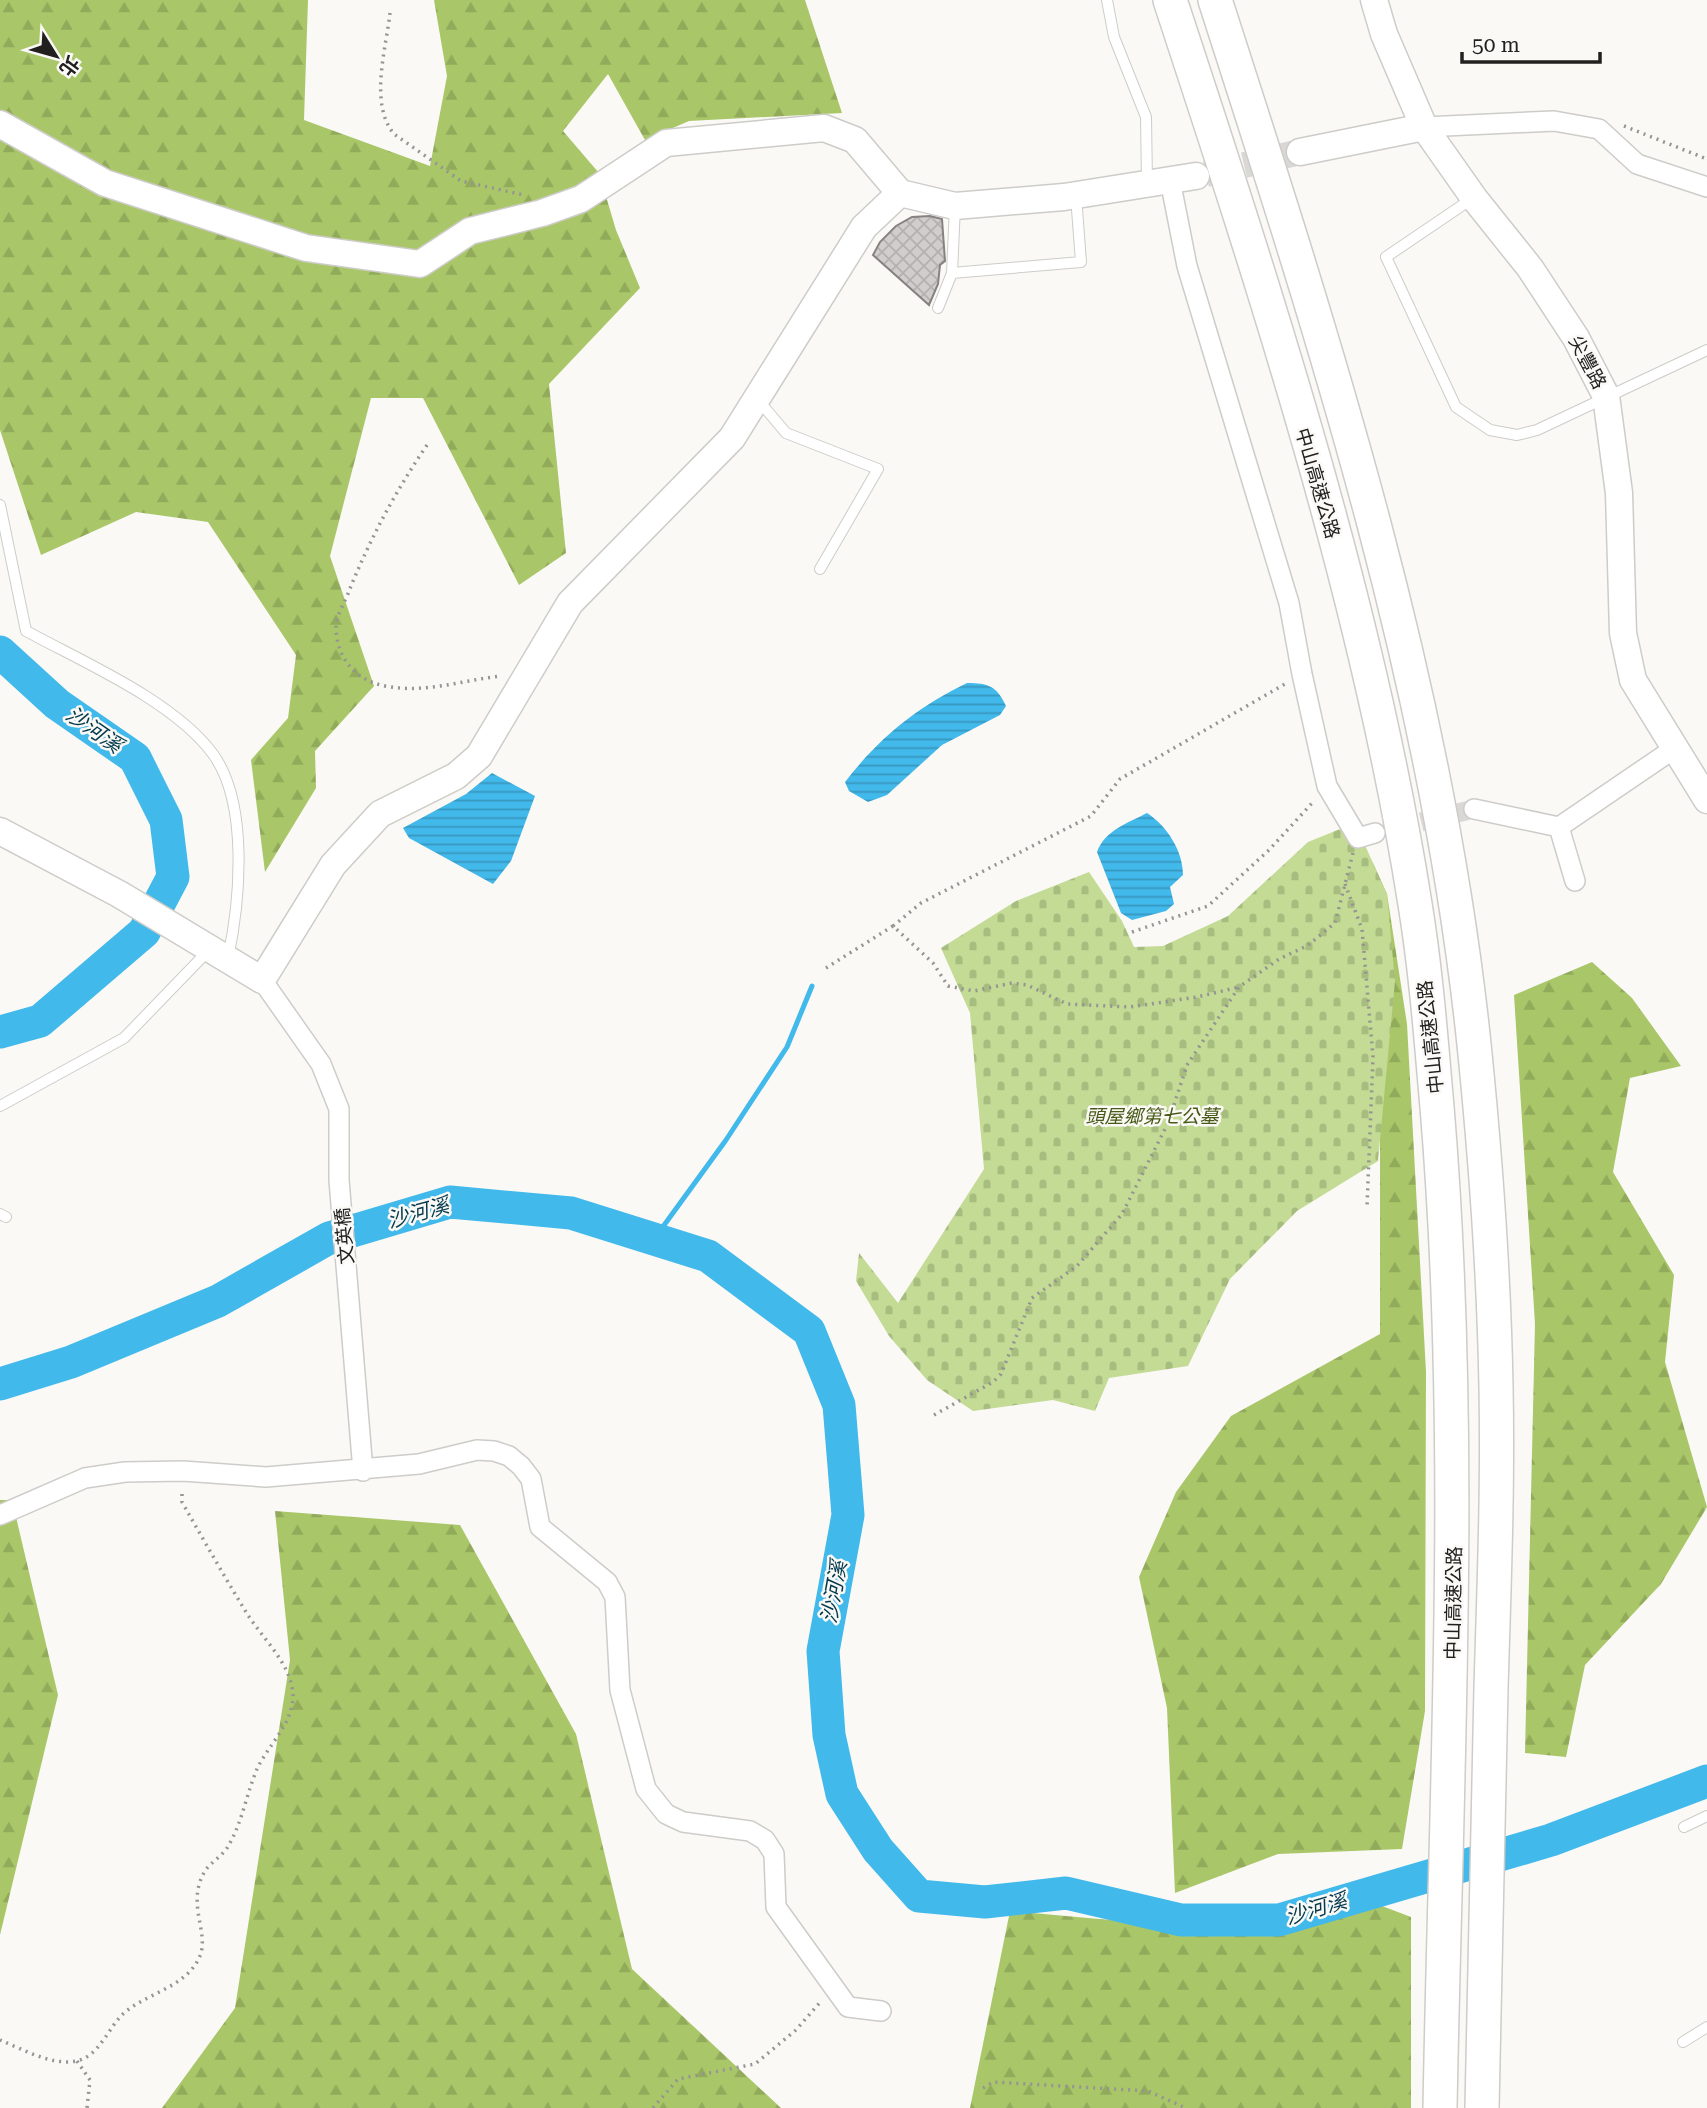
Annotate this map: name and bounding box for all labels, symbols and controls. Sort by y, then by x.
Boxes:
north arrow [21,21,91,91]
scale bar [1462,21,1600,65]
text: 50 m [1472,33,1520,57]
text: 北 [54,51,84,80]
street label: 尖豐路 [1564,332,1611,393]
street label: 中山高速公路 [1291,425,1344,541]
water label: 沙河溪 [61,702,129,760]
street label: 中山高速公路 [1413,979,1448,1095]
park label: 頭屋鄉第七公墓 [1085,1105,1221,1128]
water label: 沙河溪 [384,1192,454,1233]
street label: 文英橋 [331,1207,358,1265]
street label: 中山高速公路 [1441,1546,1466,1660]
water label: 沙河溪 [817,1556,852,1625]
water label: 沙河溪 [1282,1888,1352,1929]

